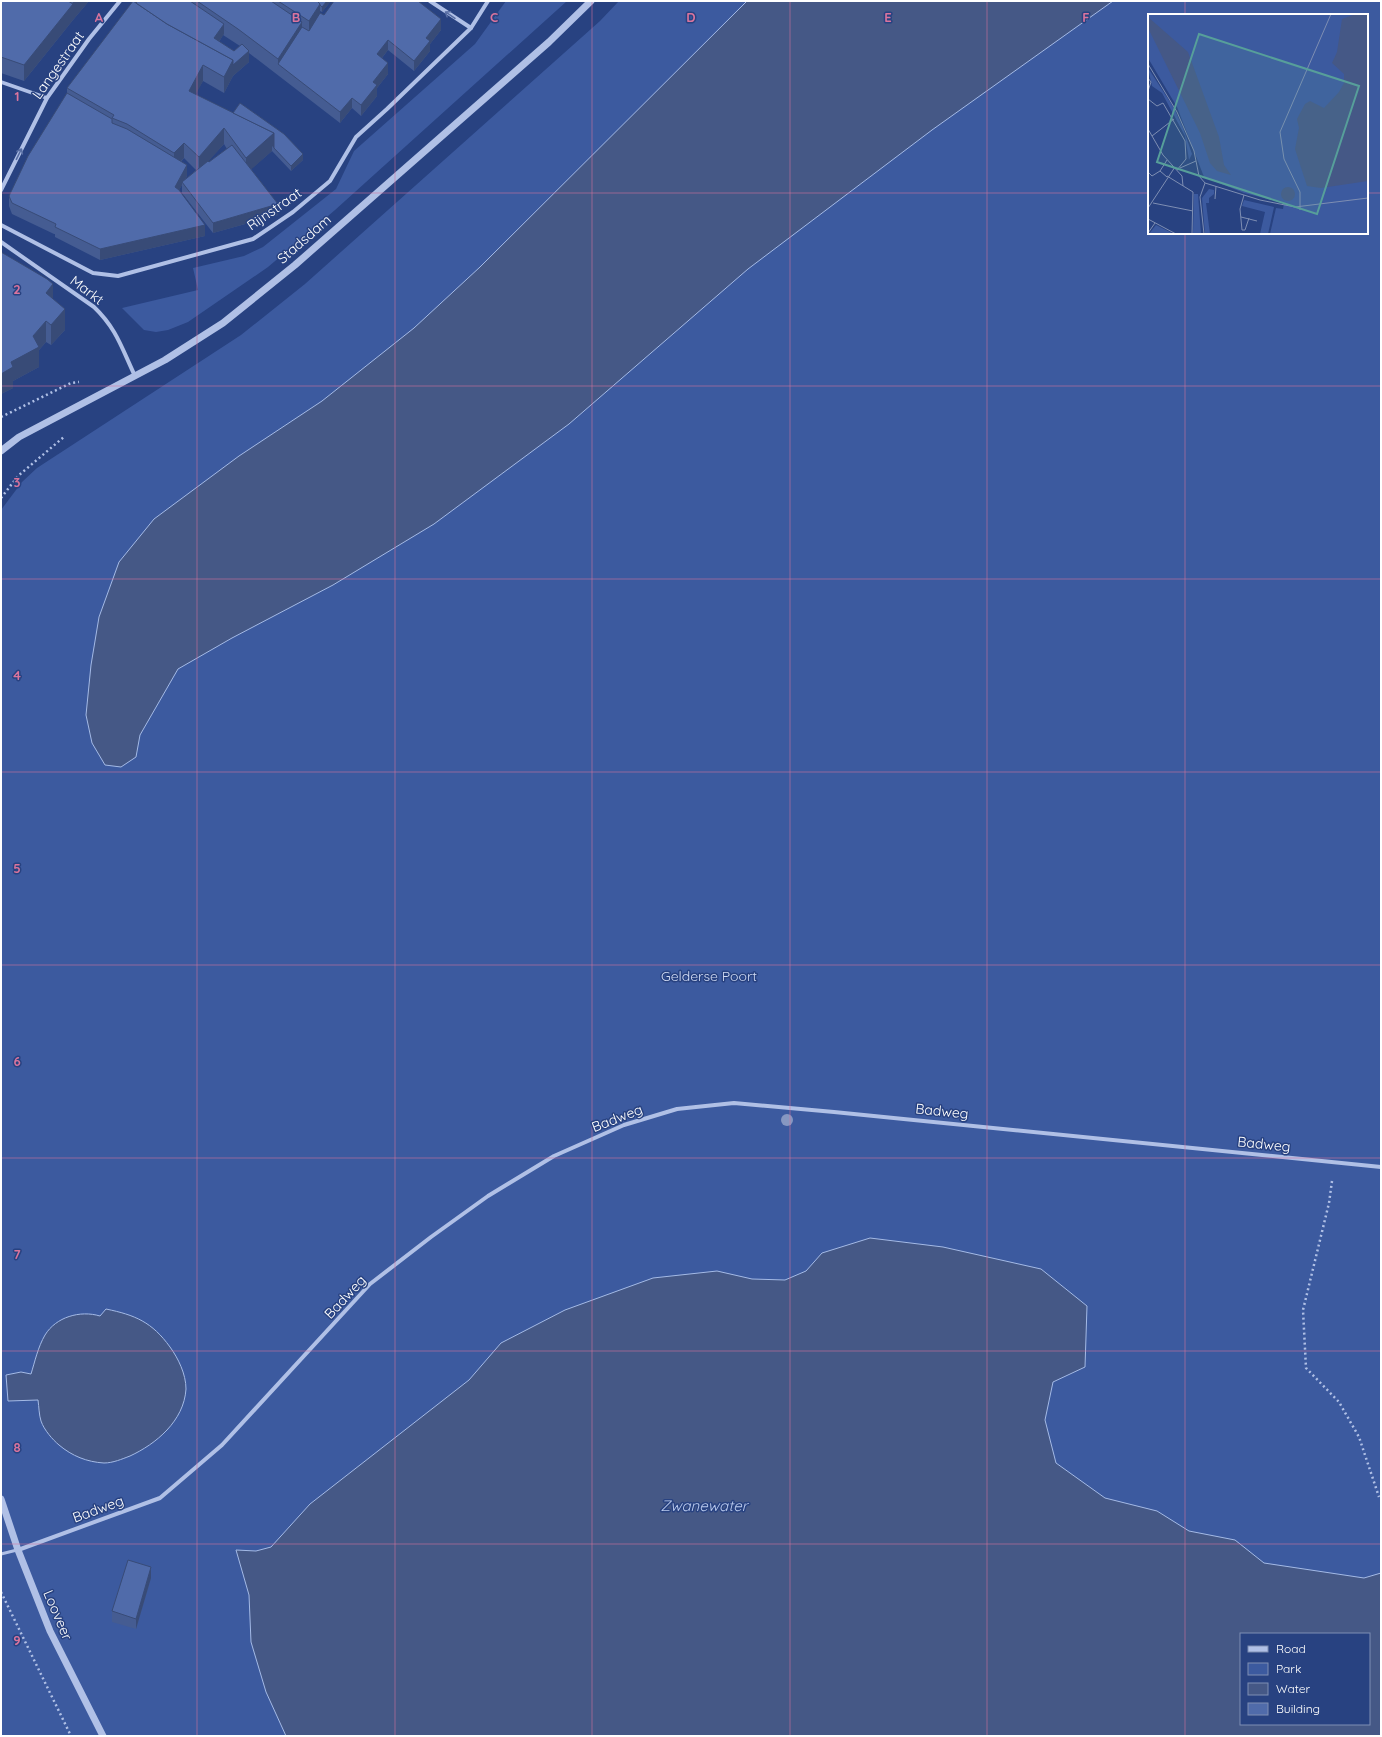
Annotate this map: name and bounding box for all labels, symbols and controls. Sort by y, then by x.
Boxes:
text: A [95,9,104,25]
text: B [292,9,300,25]
text: C [490,9,498,25]
text: D [686,9,696,25]
text: E [884,9,892,25]
text: F [1082,9,1090,25]
one-way arrow [444,10,456,18]
inset map [1148,14,1368,234]
street label: Langestraat [28,27,88,102]
text: 1 [14,88,20,104]
one-way arrow [16,148,23,160]
street label: Rijnstraat [243,184,305,234]
street label: Stadsdam [273,211,335,267]
street label: Markt [67,271,108,309]
text: 2 [13,281,21,297]
text: 3 [14,474,21,490]
text: 4 [13,667,21,683]
text: 5 [13,860,21,876]
park label: Gelderse Poort [661,967,757,985]
text: 6 [13,1053,21,1069]
street label: Badweg [915,1099,969,1123]
street label: Badweg [589,1100,645,1136]
street label: Badweg [1237,1132,1291,1156]
text: 7 [13,1246,21,1262]
street label: Badweg [320,1271,370,1323]
text: 8 [13,1439,21,1455]
street label: Badweg [70,1491,126,1527]
water label: Zwanewater [661,1496,750,1515]
street label: Looveer [39,1587,77,1643]
text: 9 [13,1632,21,1648]
legend [1240,1633,1370,1725]
text: Road [1276,1641,1306,1656]
text: Park [1276,1661,1301,1676]
text: Water [1276,1681,1311,1696]
text: Building [1276,1701,1320,1716]

